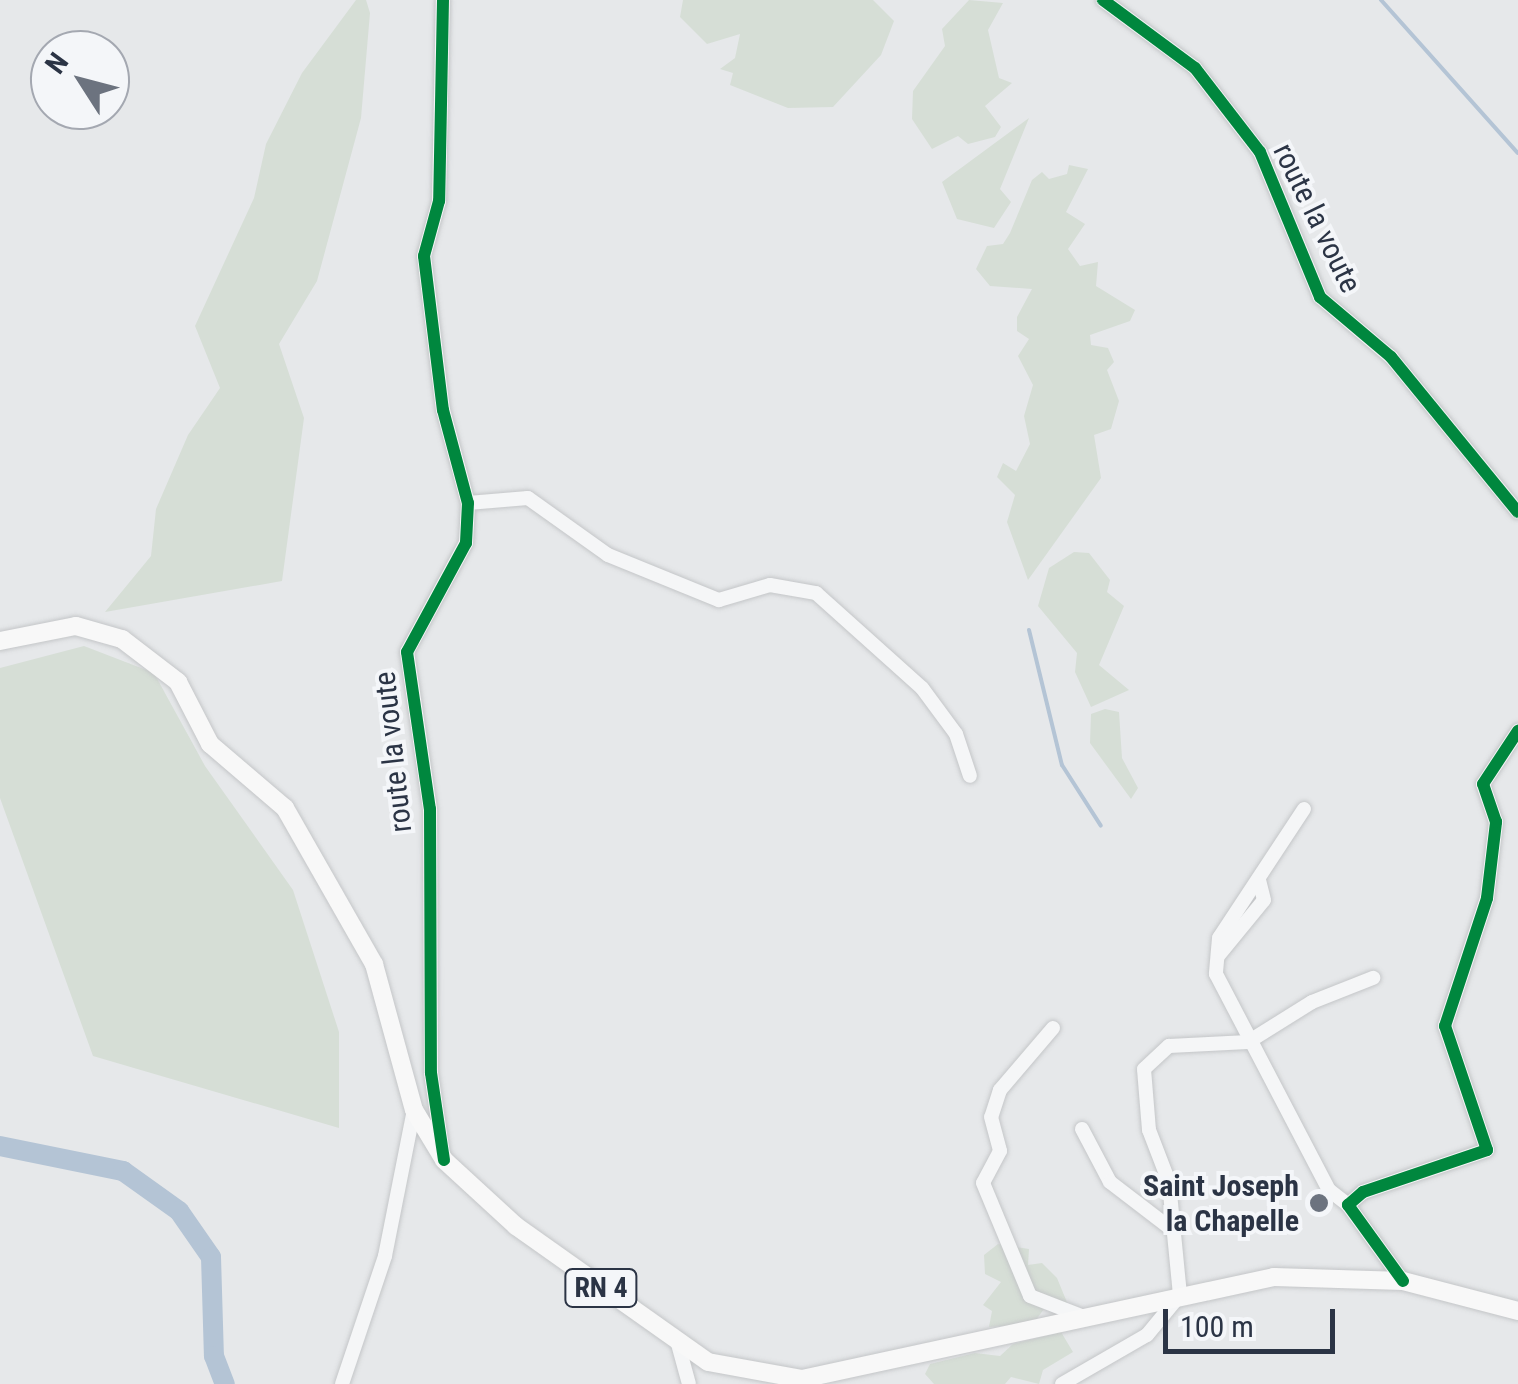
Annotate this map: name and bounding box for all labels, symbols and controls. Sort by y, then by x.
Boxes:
north arrow [30,30,130,130]
text: N [39,47,75,80]
street label: route la voute [1265,138,1369,298]
street label: route la voute [367,670,419,834]
place label: Saint Joseph la Chapelle [1143,1168,1299,1238]
marker: Saint Joseph la Chapelle [1308,1192,1330,1214]
road number: RN 4 [564,1265,638,1311]
scale bar [1168,1289,1340,1351]
text: 100 m [1180,1309,1254,1344]

